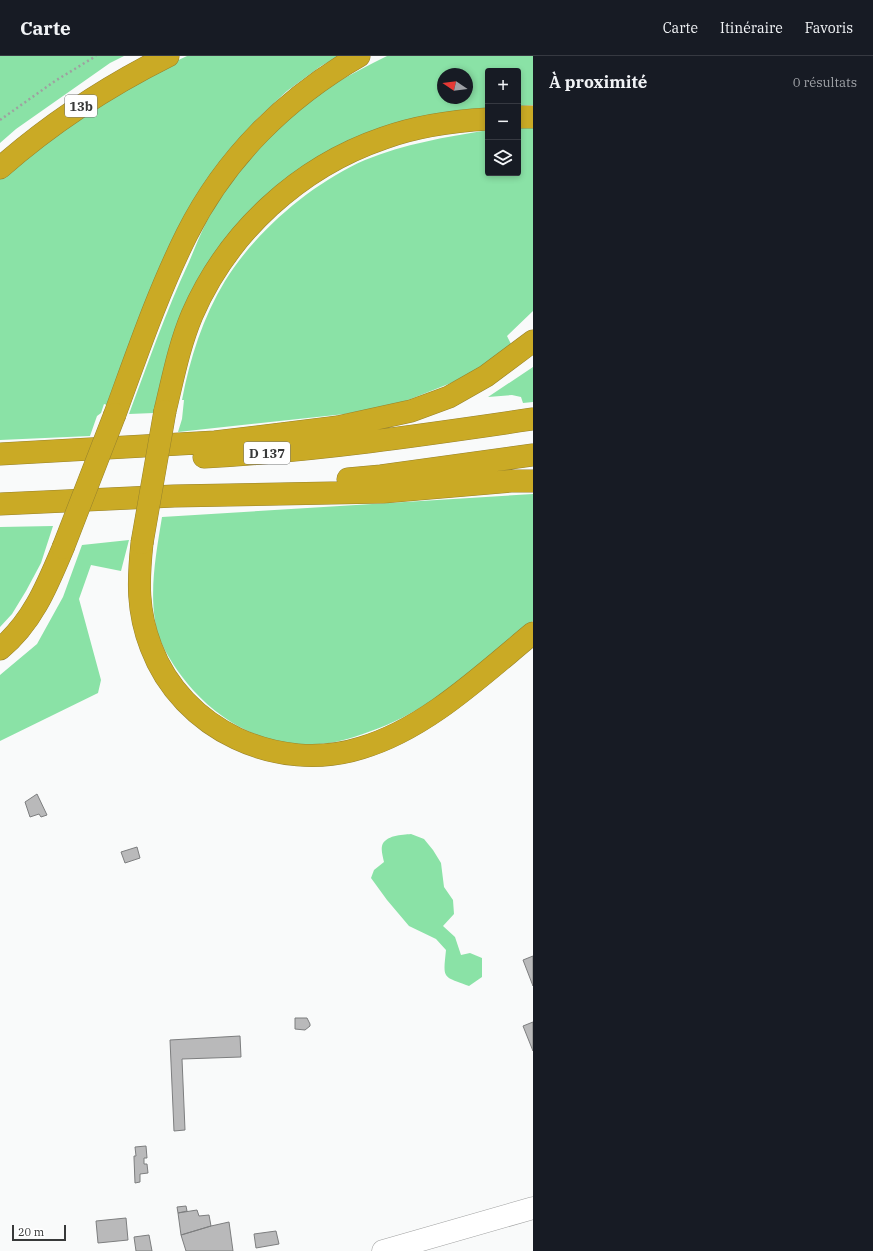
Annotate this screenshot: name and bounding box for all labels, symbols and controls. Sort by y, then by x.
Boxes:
text: Carte [20,16,71,40]
text: Carte [663,19,698,37]
text: Itinéraire [720,19,783,37]
text: Favoris [805,19,853,37]
north arrow [437,68,473,104]
map controls [485,68,521,176]
button: + [485,68,521,104]
text: À proximité [549,71,647,93]
text: 0 résultats [793,74,857,91]
road number: 13b [65,95,97,117]
button: − [485,104,521,140]
button: layers [485,140,521,176]
road number: D 137 [244,442,290,464]
scale bar [12,1223,66,1242]
text: 20 m [18,1225,44,1239]

